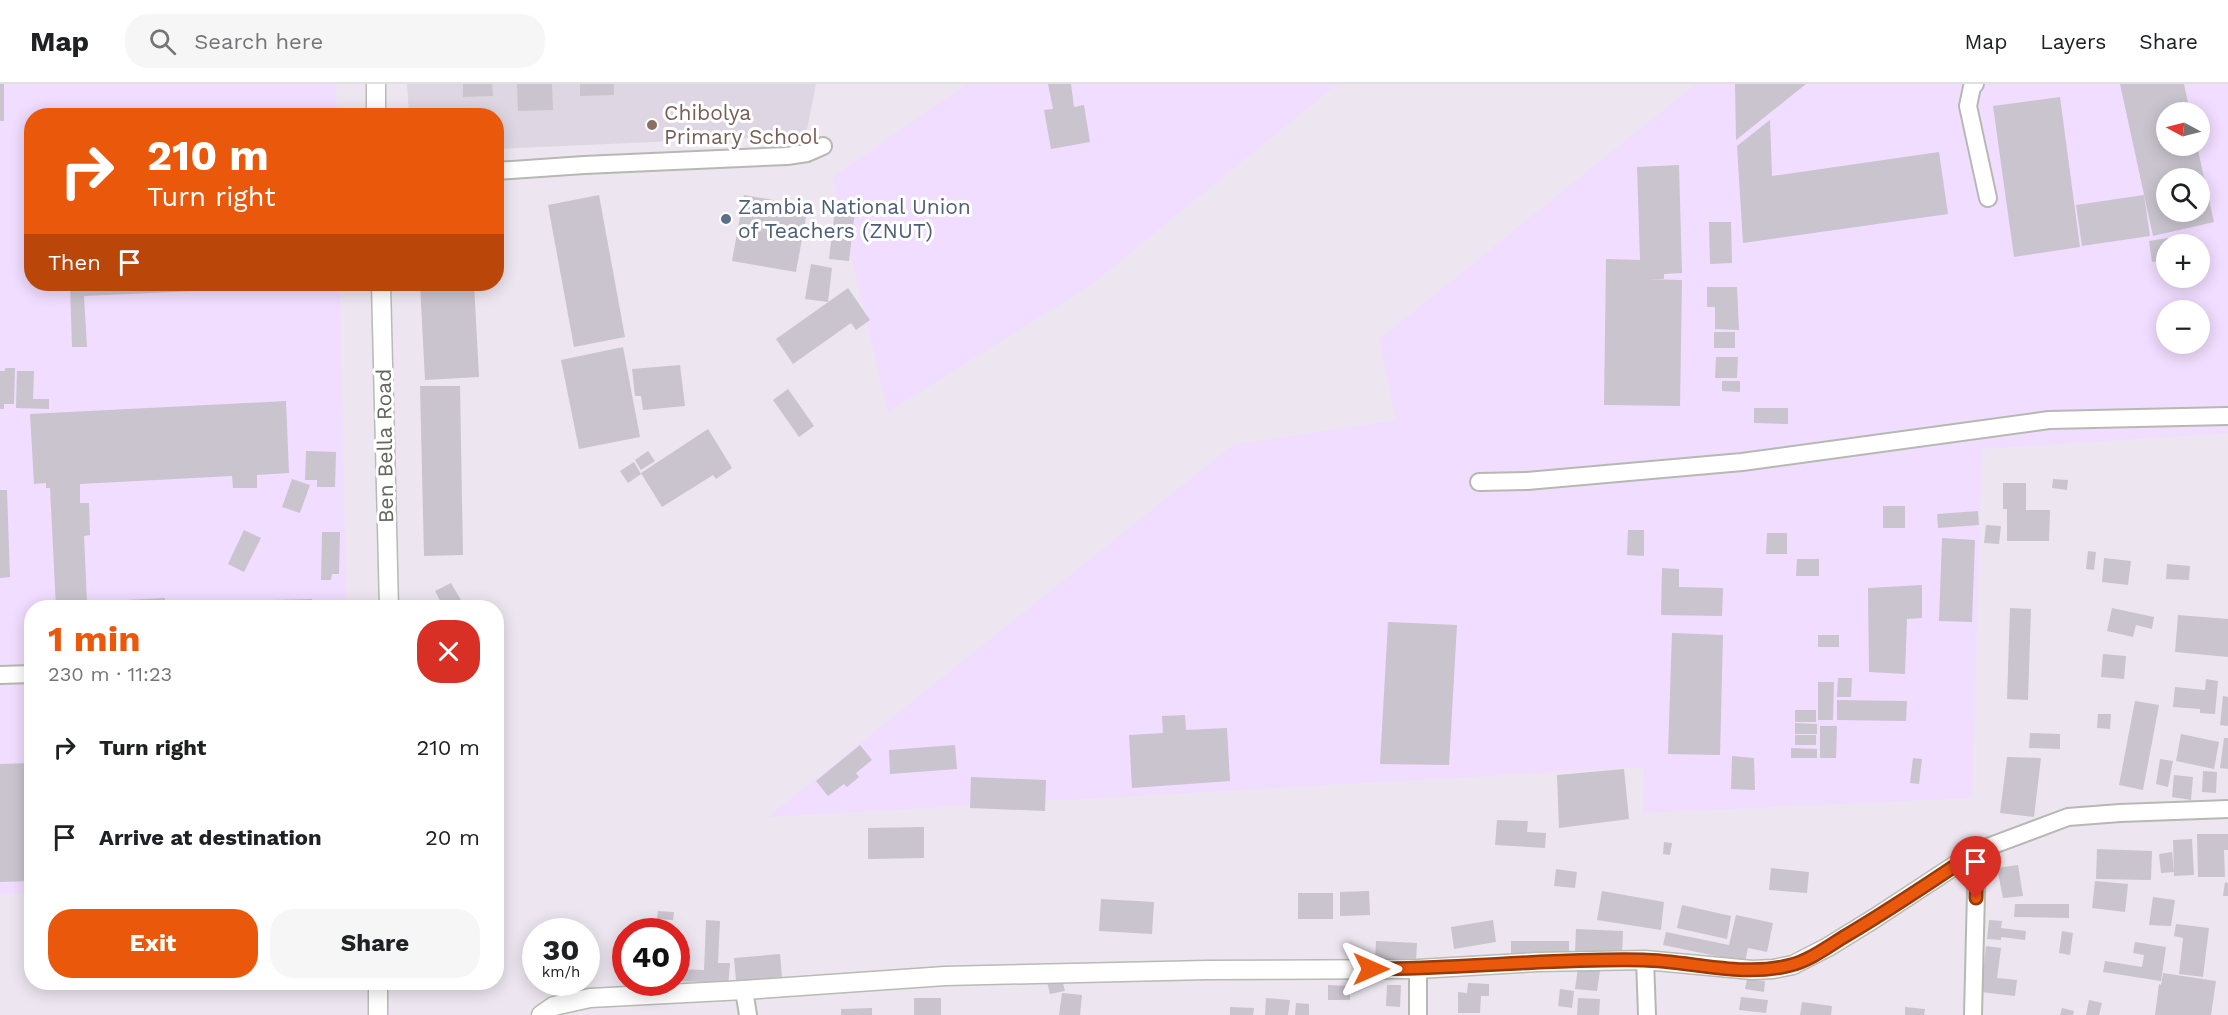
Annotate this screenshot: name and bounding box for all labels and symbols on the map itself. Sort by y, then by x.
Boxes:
place label: Chibolya Primary School [664,100,819,149]
north arrow [2156,102,2210,156]
marker: Chibolya Primary School [645,118,659,132]
place label: Zambia National Union of Teachers (ZNUT) [738,194,971,243]
marker: Zambia National Union of Teachers (ZNUT) [719,212,733,226]
street label: Ben Bella Road [371,369,398,523]
pin [1950,836,2001,898]
speed limit sign: 40 [612,918,690,996]
position arrow [1339,937,1403,1001]

